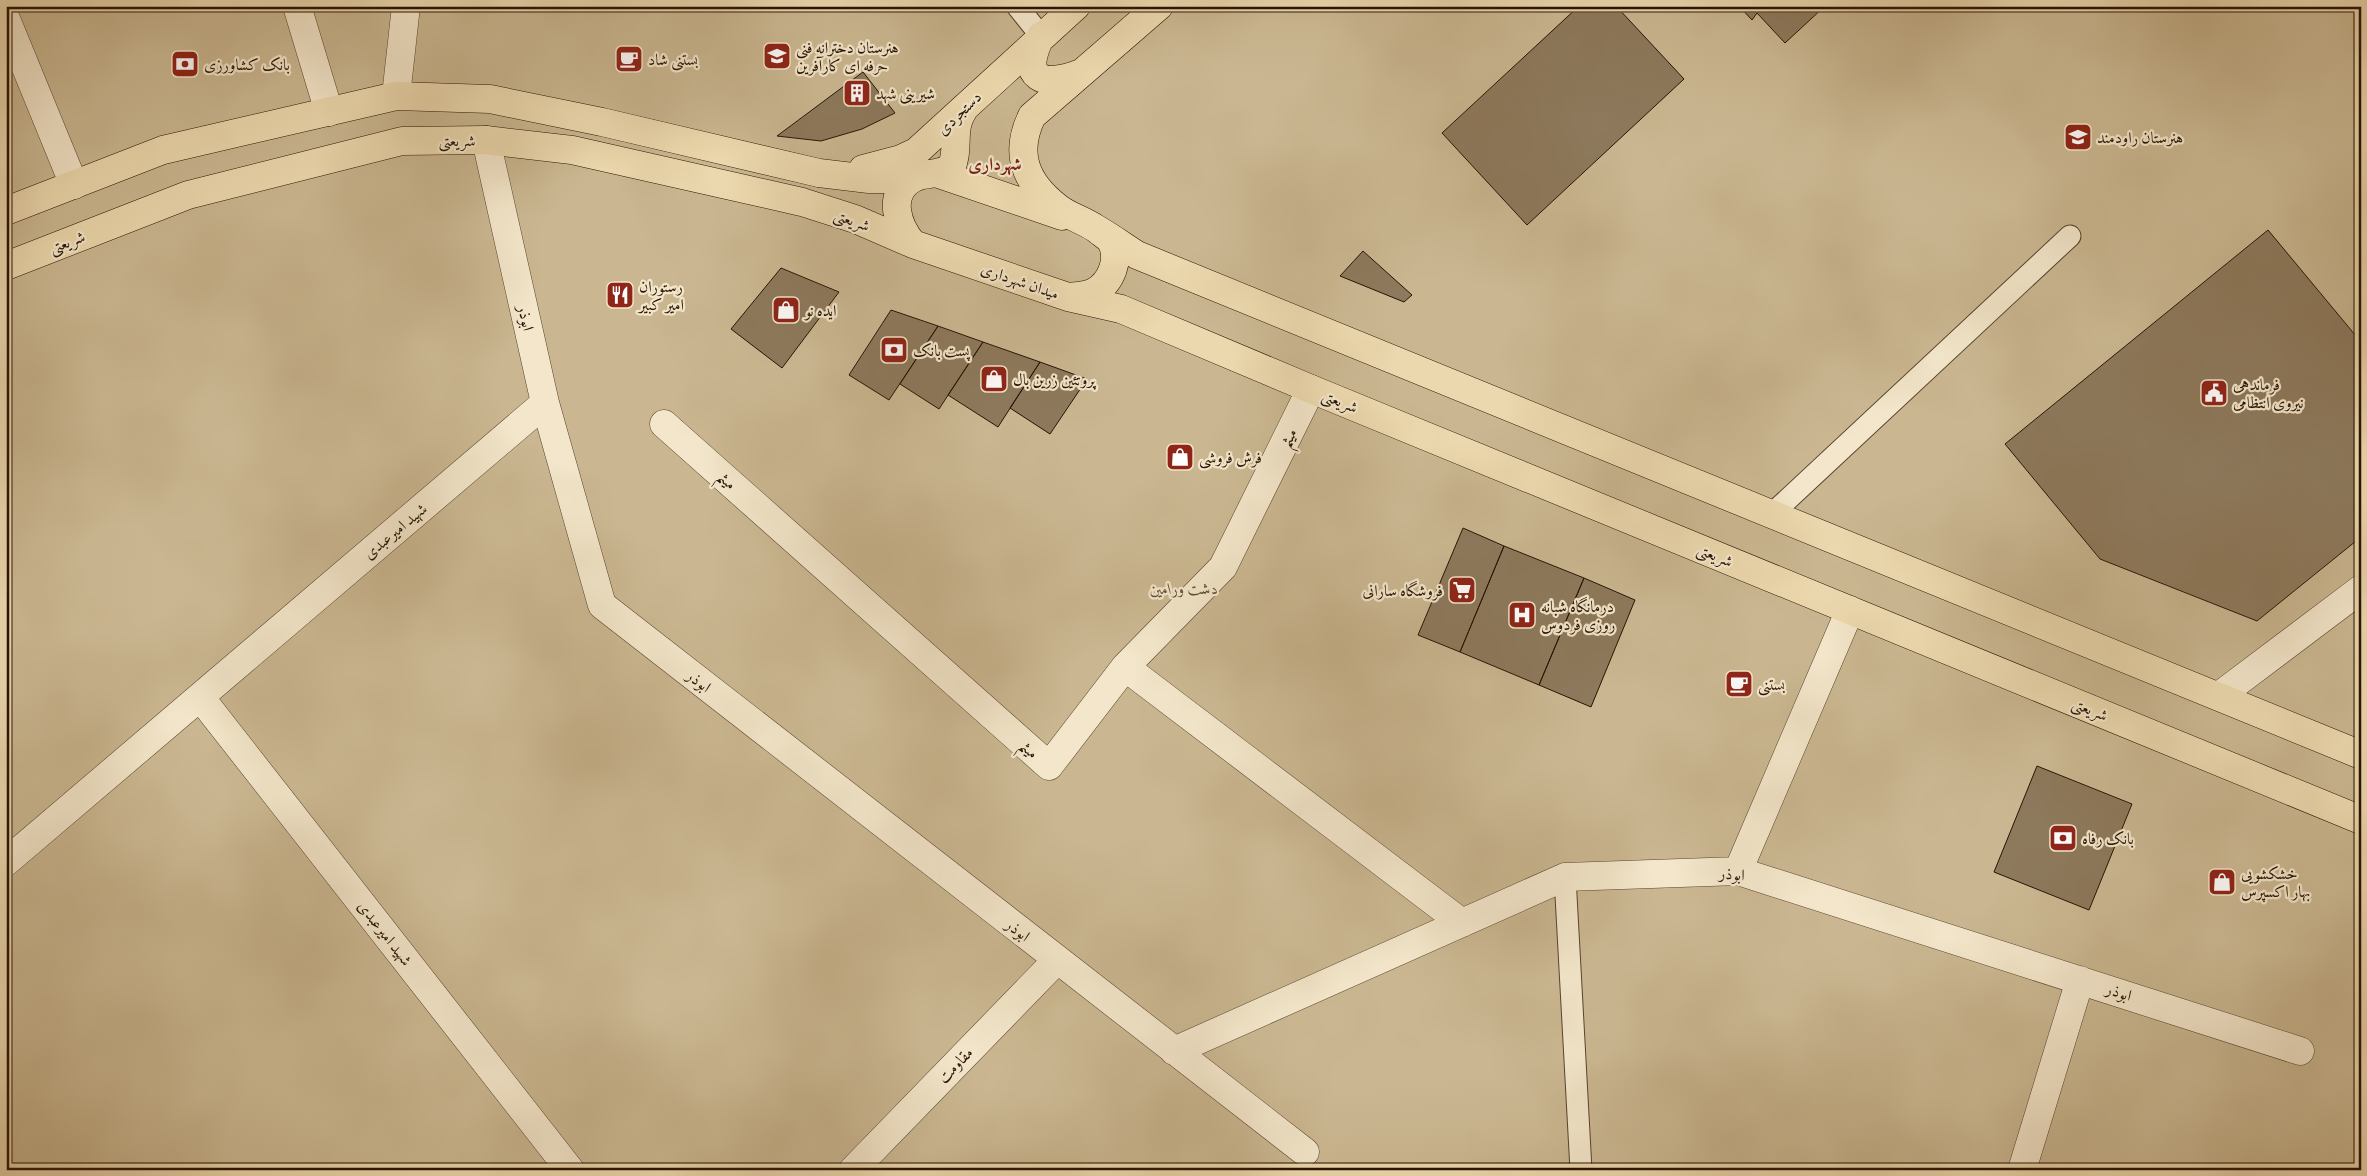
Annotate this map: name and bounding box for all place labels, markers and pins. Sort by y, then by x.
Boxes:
place label: هنرستان دخترانه فنی حرفه ای کارآفرین [796,37,899,76]
school or university icon: هنرستان دخترانه فنی حرفه ای کارآفرین [762,41,792,71]
cafe icon: بستنی شاد [614,44,644,74]
bank icon: بانک کشاورزی [170,49,200,79]
place label: بستنی شاد [648,49,699,71]
place label: بانک کشاورزی [204,54,290,75]
building icon: شیرینی شهد [842,78,872,108]
place label: شیرینی شهد [876,83,935,104]
school or university icon: هنرستان راودمند [2063,122,2093,152]
place label: هنرستان راودمند [2097,127,2183,148]
place label: رستوران امیر کبیر [637,276,684,315]
restaurant icon: رستوران امیر کبیر [605,280,635,310]
shop icon: ایده نو [771,295,801,325]
place label: ایده نو [803,300,837,321]
bank icon: پست بانک [879,335,909,365]
place label: پست بانک [913,340,971,362]
shop icon: پروتئین زرین بال [979,364,1009,394]
place label: پروتئین زرین بال [1013,369,1097,390]
place label: فرماندهی نیروی انتظامی [2233,374,2303,413]
public building icon: فرماندهی نیروی انتظامی [2199,378,2229,408]
shop icon: فرش فروشی [1165,442,1195,472]
place label: فرش فروشی [1199,447,1262,469]
supermarket icon: فروشگاه سارانی [1447,575,1477,605]
place label: فروشگاه سارانی [1362,580,1443,601]
place label: درمانگاه شبانه روزی فردوس [1541,596,1615,635]
hospital icon: درمانگاه شبانه روزی فردوس [1507,600,1537,630]
cafe icon: بستنی [1724,669,1754,699]
place label: بستنی [1758,674,1785,696]
bank icon: بانک رفاه [2048,823,2078,853]
place label: بانک رفاه [2082,828,2134,849]
place label: خشکشویی بهار اکسپرس [2241,863,2311,903]
shop icon: خشکشویی بهار اکسپرس [2207,867,2237,897]

